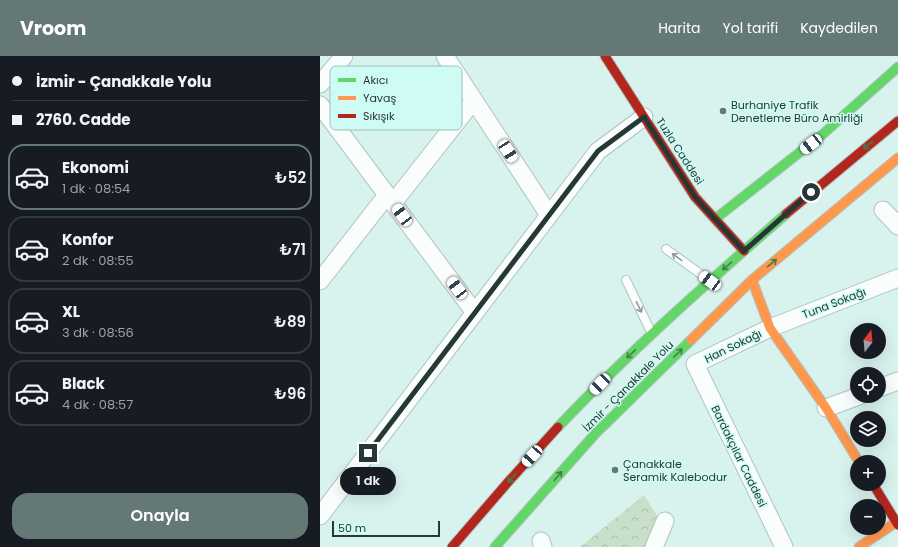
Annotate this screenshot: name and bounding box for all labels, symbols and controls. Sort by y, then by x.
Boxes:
text: Vroom [20,15,86,42]
text: Harita [658,18,701,38]
text: Yol tarifi [723,18,778,38]
text: Kaydedilen [800,18,878,38]
legend [330,66,462,130]
text: İzmir - Çanakkale Yolu [36,71,211,92]
text: Akıcı [363,72,388,88]
text: Yavaş [363,90,396,106]
place label: Burhaniye Trafik Denetleme Büro Amirliği [731,97,863,126]
marker: Burhaniye Trafik Denetleme Büro Amirliği [718,106,728,116]
text: Sıkışık [363,108,395,124]
text: 2760. Cadde [36,109,131,130]
street label: Tuzla Caddesi [652,114,708,188]
car [798,132,824,156]
car [496,138,520,164]
one-way arrow [862,141,873,150]
text: Ekonomi [62,157,129,178]
icon: car [14,159,50,195]
text: ₺52 [275,167,306,188]
text: 1 dk · 08:54 [62,179,130,198]
route start [802,183,820,201]
car [390,202,414,228]
text: Konfor [62,229,114,250]
icon: car [14,231,50,267]
text: ₺71 [280,239,306,260]
text: 2 dk · 08:55 [62,251,134,270]
one-way arrow [672,252,683,261]
one-way arrow [767,259,778,268]
one-way arrow [721,262,732,271]
car [697,269,723,293]
car [445,275,469,301]
street label: Tuna Sokağı [800,283,868,323]
text: XL [62,301,80,322]
one-way arrow [636,301,643,313]
icon: car [14,303,50,339]
text: ₺89 [274,311,306,332]
text: 3 dk · 08:56 [62,323,134,342]
north arrow [850,323,886,359]
map controls [850,323,886,535]
street label: Han Sokağı [702,325,764,367]
street label: İzmir - Çanakkale Yolu [579,337,677,435]
one-way arrow [673,348,683,358]
one-way arrow [626,349,636,359]
button: locate [850,367,886,403]
car [587,371,613,397]
text: Black [62,373,105,394]
icon: car [14,375,50,411]
text: ₺96 [274,383,306,404]
text: 4 dk · 08:57 [62,395,133,414]
street label: Bardakçılar Caddesi [707,402,771,510]
button: layers [850,411,886,447]
car [520,443,544,469]
route end [359,444,377,462]
button: + [850,455,886,491]
place label: Çanakkale Seramik Kalebodur [623,456,727,485]
marker: Çanakkale Seramik Kalebodur [610,465,620,475]
callout: 1 dk [340,467,396,495]
text: 1 dk [356,471,380,490]
one-way arrow [554,471,563,481]
one-way arrow [507,473,516,483]
button: Onayla [12,493,308,539]
button: − [850,499,886,535]
scale bar [332,519,440,538]
text: 50 m [338,520,366,536]

